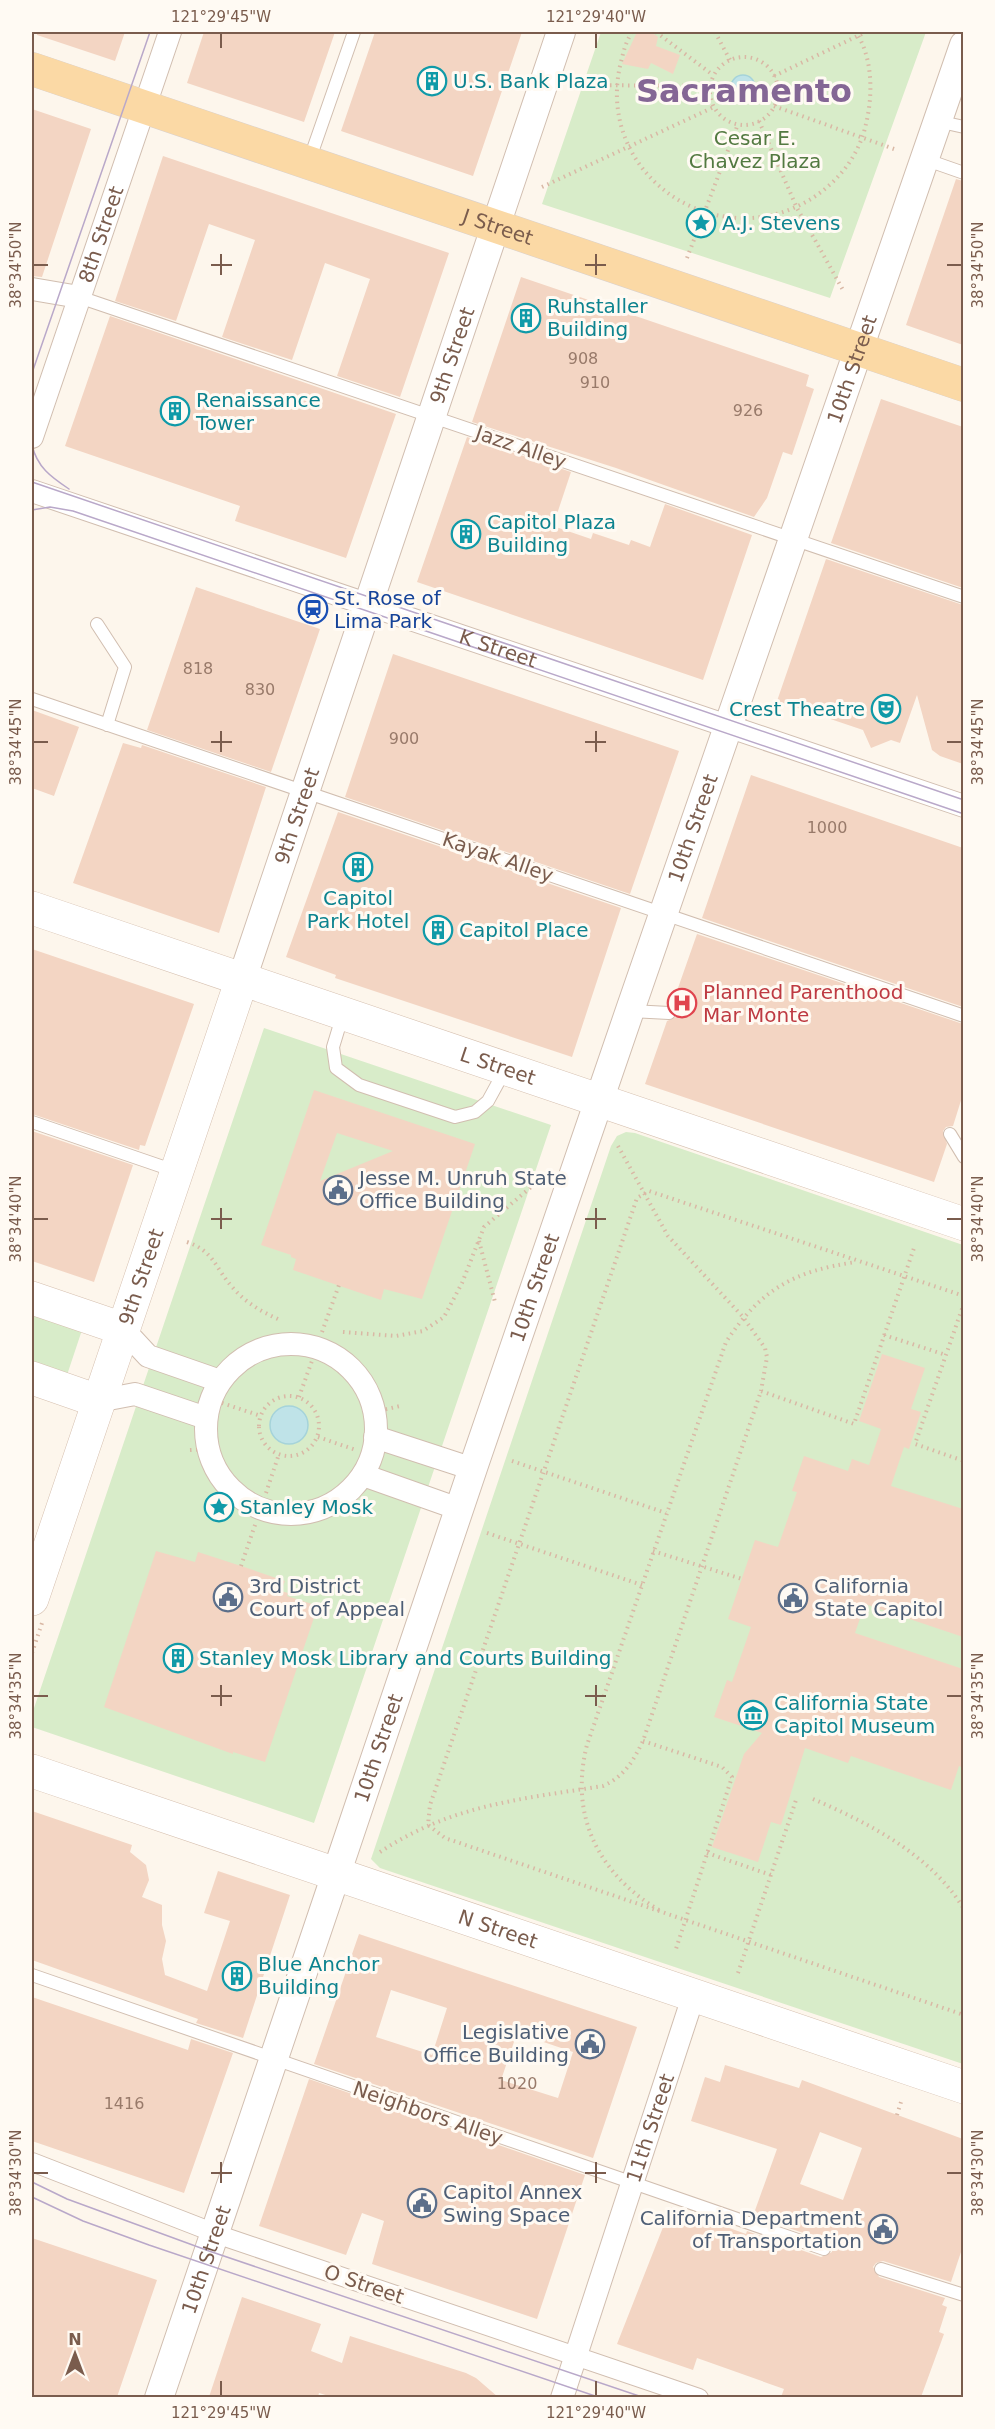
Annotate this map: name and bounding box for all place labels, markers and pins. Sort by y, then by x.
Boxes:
building icon: U.S. Bank Plaza [416,65,448,97]
place label: U.S. Bank Plaza [453,69,609,93]
place icon: A.J. Stevens [685,207,717,239]
place label: A.J. Stevens [722,211,840,235]
place label: Ruhstaller Building [547,294,648,341]
building icon: Ruhstaller Building [510,302,542,334]
place label: Renaissance Tower [195,388,321,435]
building icon: Renaissance Tower [159,395,191,427]
place label: Capitol Plaza Building [487,510,616,557]
building icon: Capitol Plaza Building [450,518,482,550]
place label: St. Rose of Lima Park [334,586,442,633]
station icon: St. Rose of Lima Park [297,593,329,625]
theatre icon: Crest Theatre [870,693,902,725]
place label: Crest Theatre [729,697,865,721]
building icon: Capitol Park Hotel [342,851,374,883]
place label: Capitol Park Hotel [307,886,409,933]
building icon: Capitol Place [422,914,454,946]
place label: Capitol Place [459,918,589,942]
place label: Planned Parenthood Mar Monte [703,980,903,1027]
hospital icon: Planned Parenthood Mar Monte [666,987,698,1019]
place label: Jesse M. Unruh State Office Building [357,1166,567,1213]
public building icon: Jesse M. Unruh State Office Building [322,1174,354,1206]
place icon: Stanley Mosk [203,1491,235,1523]
place label: Stanley Mosk [240,1495,373,1519]
place label: 3rd District Court of Appeal [249,1574,405,1621]
place label: California State Capitol [814,1574,943,1621]
public building icon: 3rd District Court of Appeal [212,1581,244,1613]
public building icon: California State Capitol [777,1582,809,1614]
building icon: Stanley Mosk Library and Courts Building [162,1642,194,1674]
place label: Stanley Mosk Library and Courts Building [199,1646,612,1670]
place label: California State Capitol Museum [774,1691,935,1738]
museum icon: California State Capitol Museum [737,1699,769,1731]
place label: Blue Anchor Building [258,1952,380,1999]
building icon: Blue Anchor Building [221,1960,253,1992]
place label: Legislative Office Building [423,2020,569,2067]
public building icon: Legislative Office Building [574,2028,606,2060]
place label: Capitol Annex Swing Space [443,2180,582,2227]
public building icon: Capitol Annex Swing Space [406,2187,438,2219]
place label: California Department of Transportation [640,2206,862,2253]
public building icon: California Department of Transportation [867,2213,899,2245]

